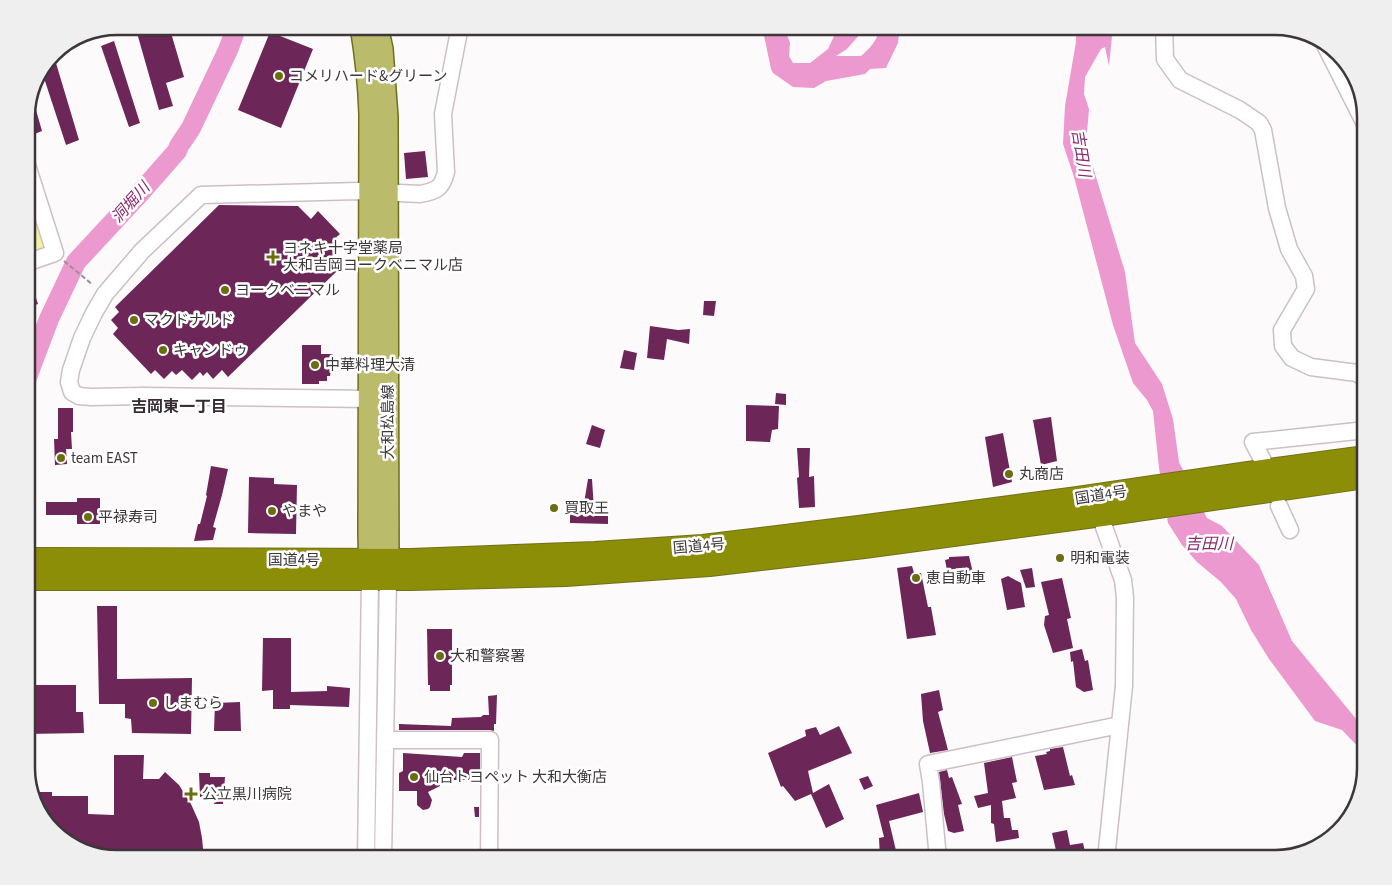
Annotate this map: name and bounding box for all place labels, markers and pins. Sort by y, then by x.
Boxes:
place label: コメリハード&グリーン [289,66,447,87]
marker: コメリハード&グリーン [273,70,285,82]
place label: ヨネキ十字堂薬局 大和吉岡ヨークベニマル店 [283,238,463,276]
marker: ヨネキ十字堂薬局 大和吉岡ヨークベニマル店 [267,251,279,263]
place label: ヨークベニマル [235,280,340,301]
marker: ヨークベニマル [219,284,231,296]
place label: マクドナルド [144,310,234,331]
marker: マクドナルド [128,314,140,326]
place label: キャンドゥ [173,340,248,361]
marker: キャンドゥ [157,344,169,356]
place label: 中華料理大清 [325,355,415,376]
marker: 中華料理大清 [309,359,321,371]
place label: team EAST [71,448,138,469]
marker: team EAST [55,452,67,464]
place label: 丸商店 [1019,464,1064,485]
marker: 丸商店 [1003,468,1015,480]
place label: 買取王 [564,498,609,519]
place label: やまや [282,501,327,522]
marker: 買取王 [548,502,560,514]
marker: やまや [266,505,278,517]
place label: 平禄寿司 [98,507,158,528]
marker: 平禄寿司 [82,511,94,523]
place label: 明和電装 [1070,548,1130,569]
marker: 明和電装 [1054,552,1066,564]
place label: 恵自動車 [926,568,986,589]
marker: 恵自動車 [910,572,922,584]
place label: 大和警察署 [450,646,525,667]
marker: 大和警察署 [434,650,446,662]
place label: しまむら [163,693,223,714]
marker: しまむら [147,697,159,709]
place label: 仙台トヨペット 大和大衡店 [424,767,607,788]
marker: 仙台トヨペット 大和大衡店 [408,771,420,783]
place label: 公立黒川病院 [202,784,292,805]
marker: 公立黒川病院 [184,787,198,801]

